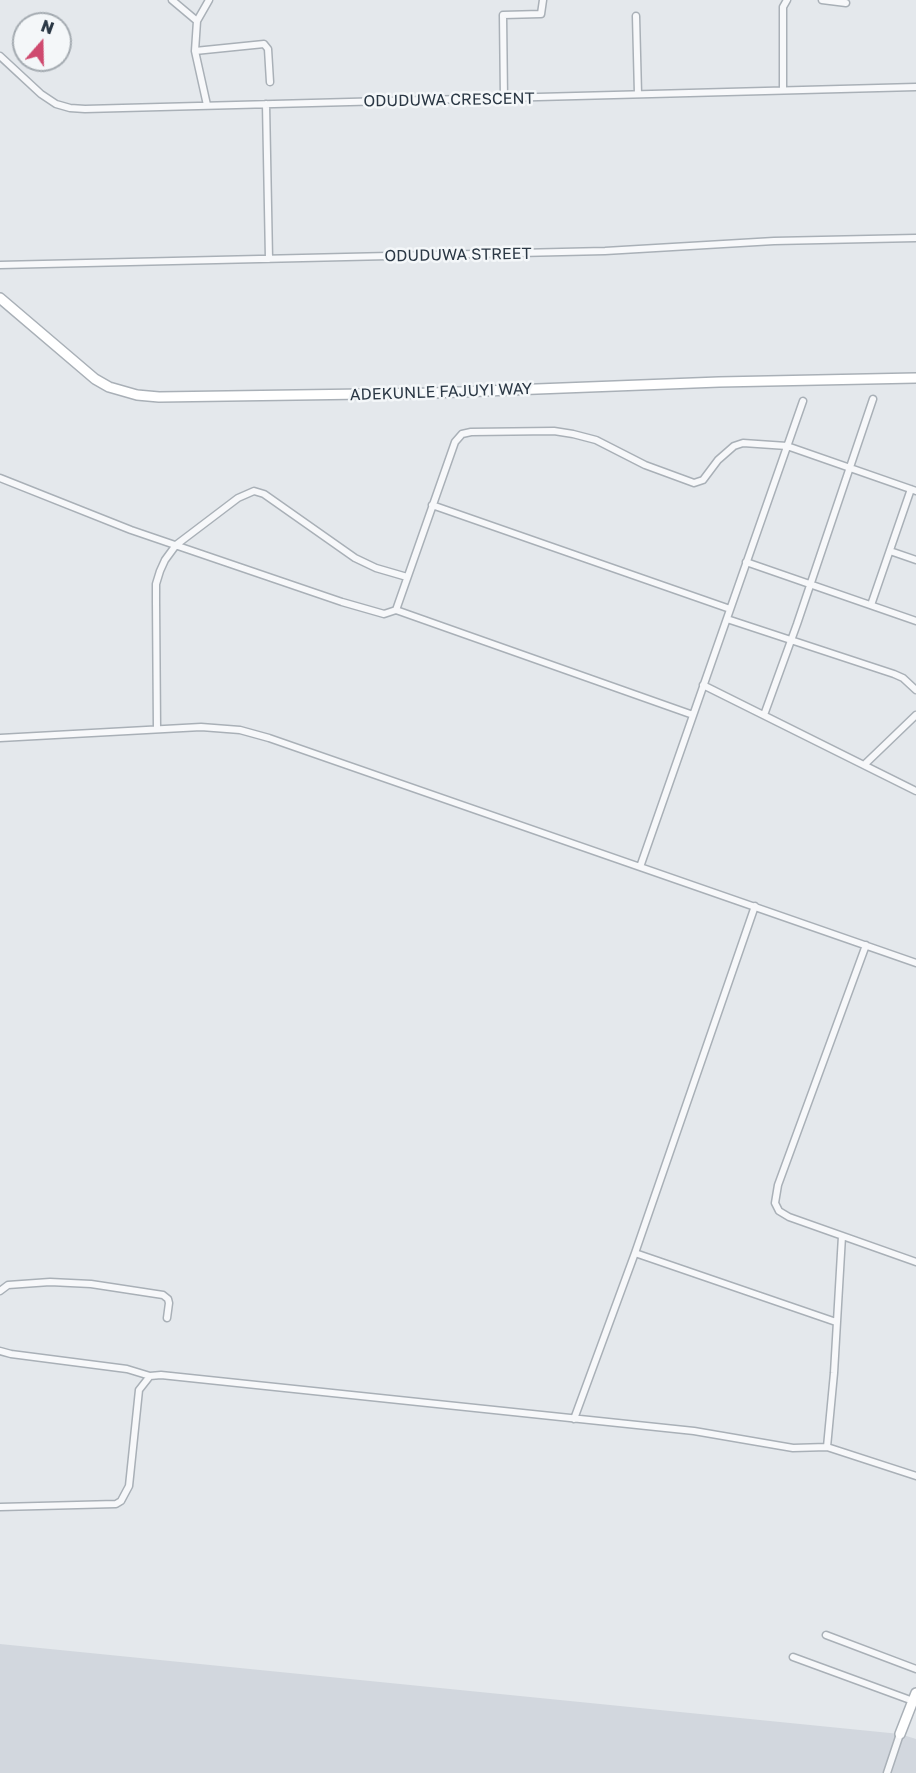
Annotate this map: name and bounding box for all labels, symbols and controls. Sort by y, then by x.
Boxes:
north arrow [12,12,72,72]
text: N [38,15,57,38]
street label: ODUDUWA CRESCENT [363,89,535,111]
street label: ODUDUWA STREET [384,244,532,266]
street label: ADEKUNLE FAJUYI WAY [349,379,533,405]

